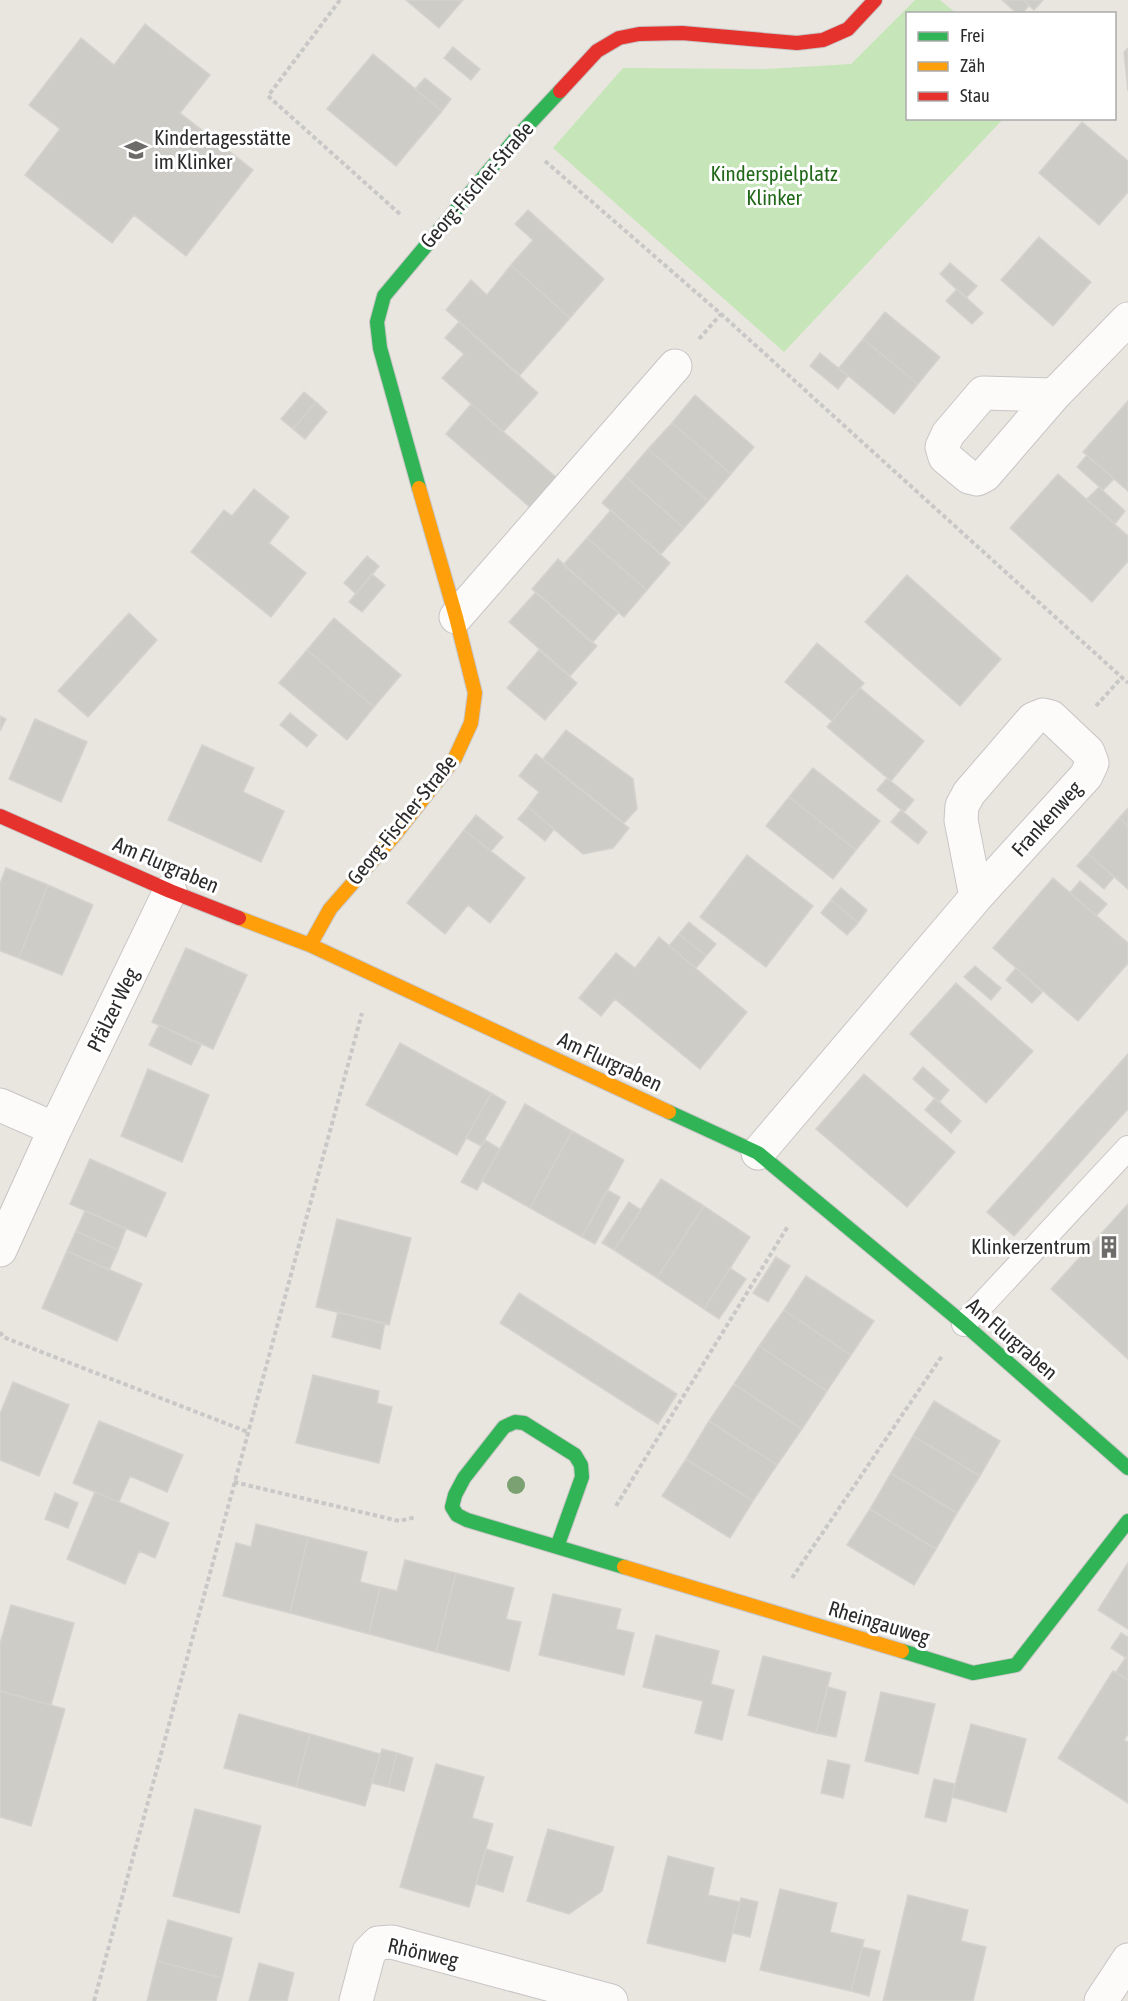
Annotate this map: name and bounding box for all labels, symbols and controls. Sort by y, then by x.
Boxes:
legend [906,12,1116,120]
text: Frei [960,25,985,46]
text: Zäh [960,55,985,76]
text: Stau [960,85,990,106]
street label: Georg-Fischer-Straße [415,116,538,252]
place label: Kindertagesstätte im Klinker [154,125,291,173]
school or university icon: Kindertagesstätte im Klinker [123,137,149,163]
park label: Kinderspielplatz Klinker [710,161,838,209]
street label: Georg-Fischer-Straße [342,750,461,889]
street label: Frankenweg [1006,776,1086,861]
street label: Am Flurgraben [110,831,223,897]
street label: Pfälzer Weg [81,964,143,1056]
street label: Am Flurgraben [554,1026,666,1096]
place label: Klinkerzentrum [971,1234,1091,1258]
building icon: Klinkerzentrum [1096,1234,1122,1260]
street label: Am Flurgraben [962,1292,1063,1384]
street label: Rheingauweg [826,1595,933,1649]
street label: Rhönweg [386,1932,461,1972]

